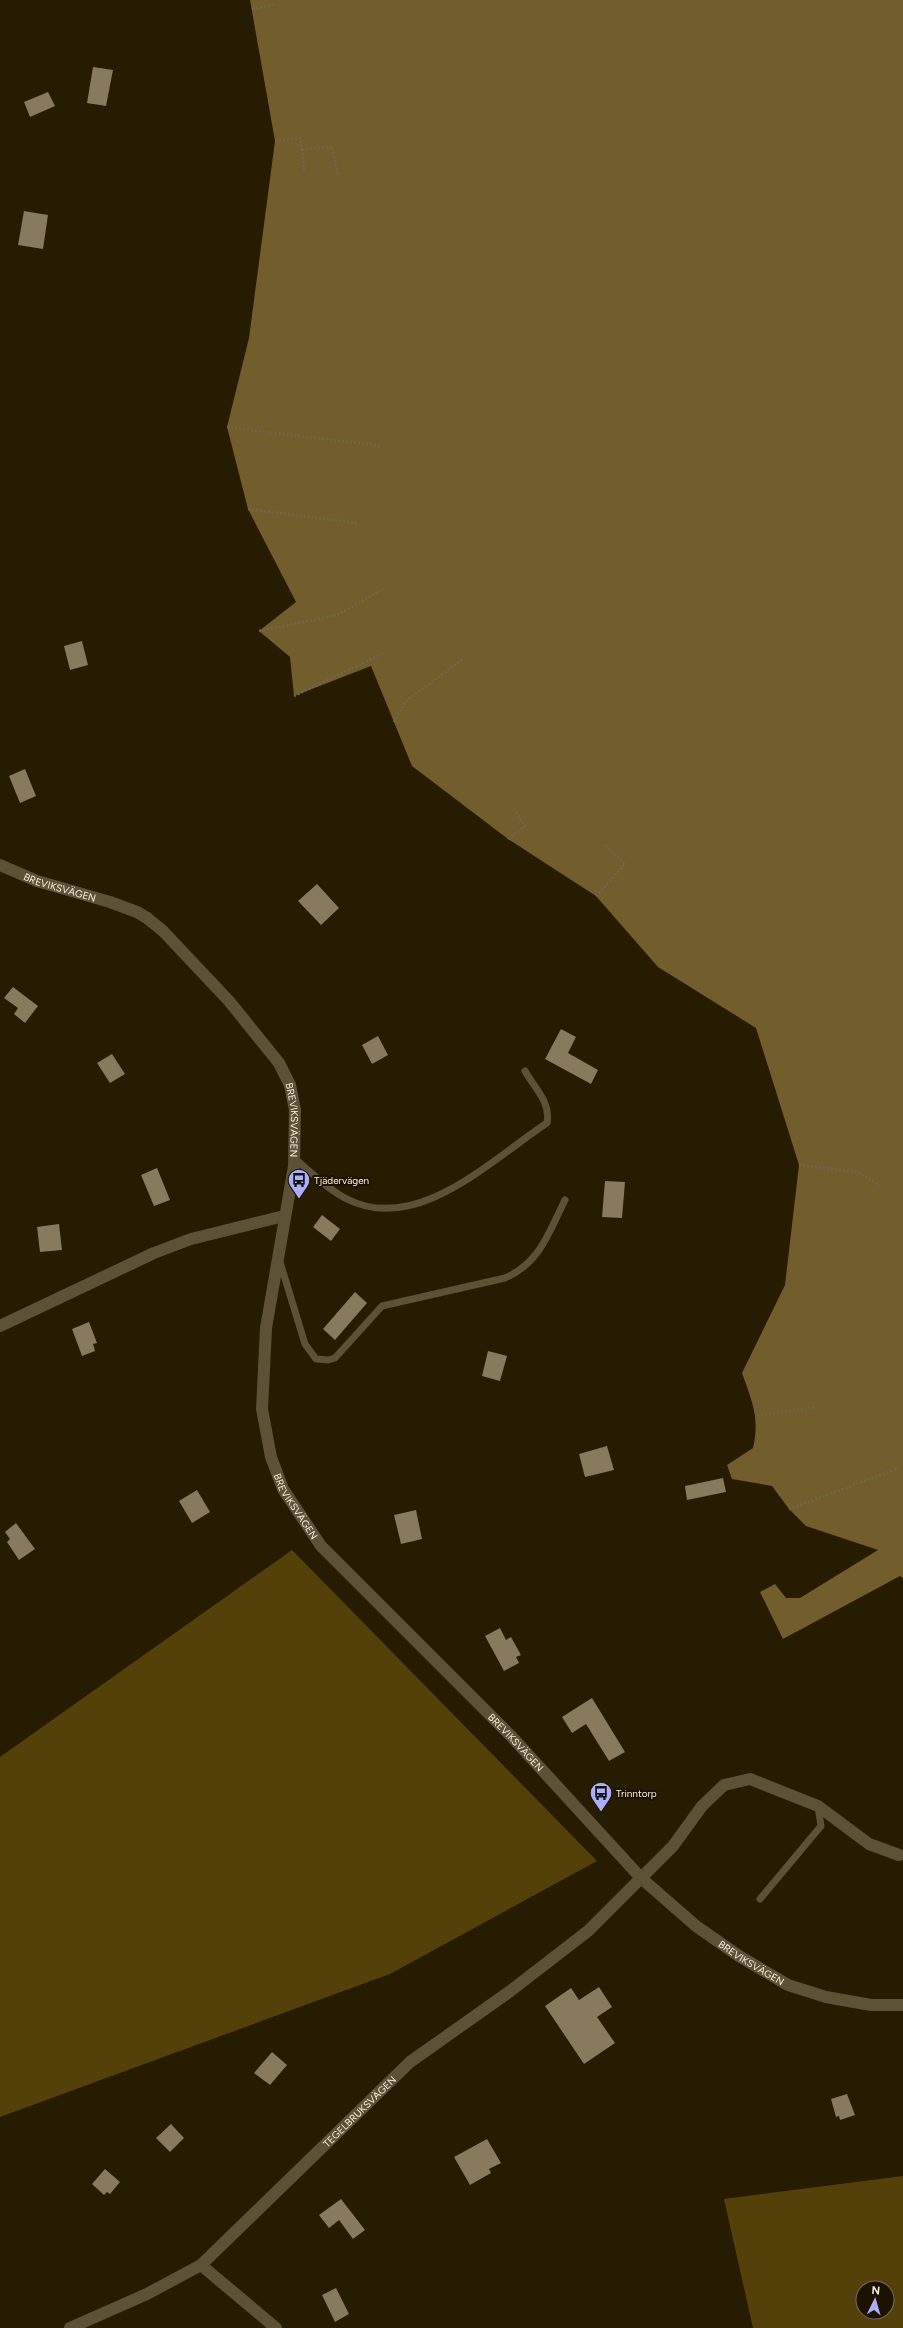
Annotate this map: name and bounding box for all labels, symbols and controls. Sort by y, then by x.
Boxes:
street label: BREVIKSVÄGEN [22,870,98,904]
street label: BREVIKSVÄGEN [283,1081,301,1157]
bus stop icon: Tjädervägen [286,1167,312,1200]
place label: Tjädervägen [314,1174,370,1187]
street label: BREVIKSVÄGEN [271,1471,321,1542]
street label: BREVIKSVÄGEN [485,1710,547,1774]
bus stop icon: Trinntorp [588,1780,614,1813]
place label: Trinntorp [616,1787,657,1800]
street label: BREVIKSVÄGEN [716,1937,787,1988]
street label: TEGELBRUKSVÄGEN [320,2073,398,2150]
north arrow [855,2280,895,2320]
text: N [871,2284,881,2297]

